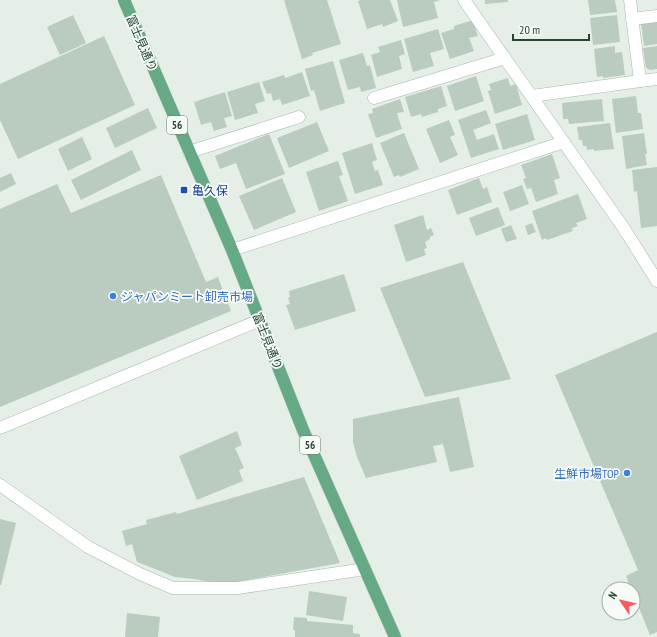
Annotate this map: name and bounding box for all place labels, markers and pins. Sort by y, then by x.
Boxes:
place label: 亀久保 [192,183,228,198]
marker: 亀久保 [179,185,189,195]
place label: ジャパンミート卸売市場 [121,289,253,304]
marker: ジャパンミート卸売市場 [108,291,118,301]
place label: 生鮮市場TOP [554,466,620,481]
marker: 生鮮市場TOP [622,468,632,478]

